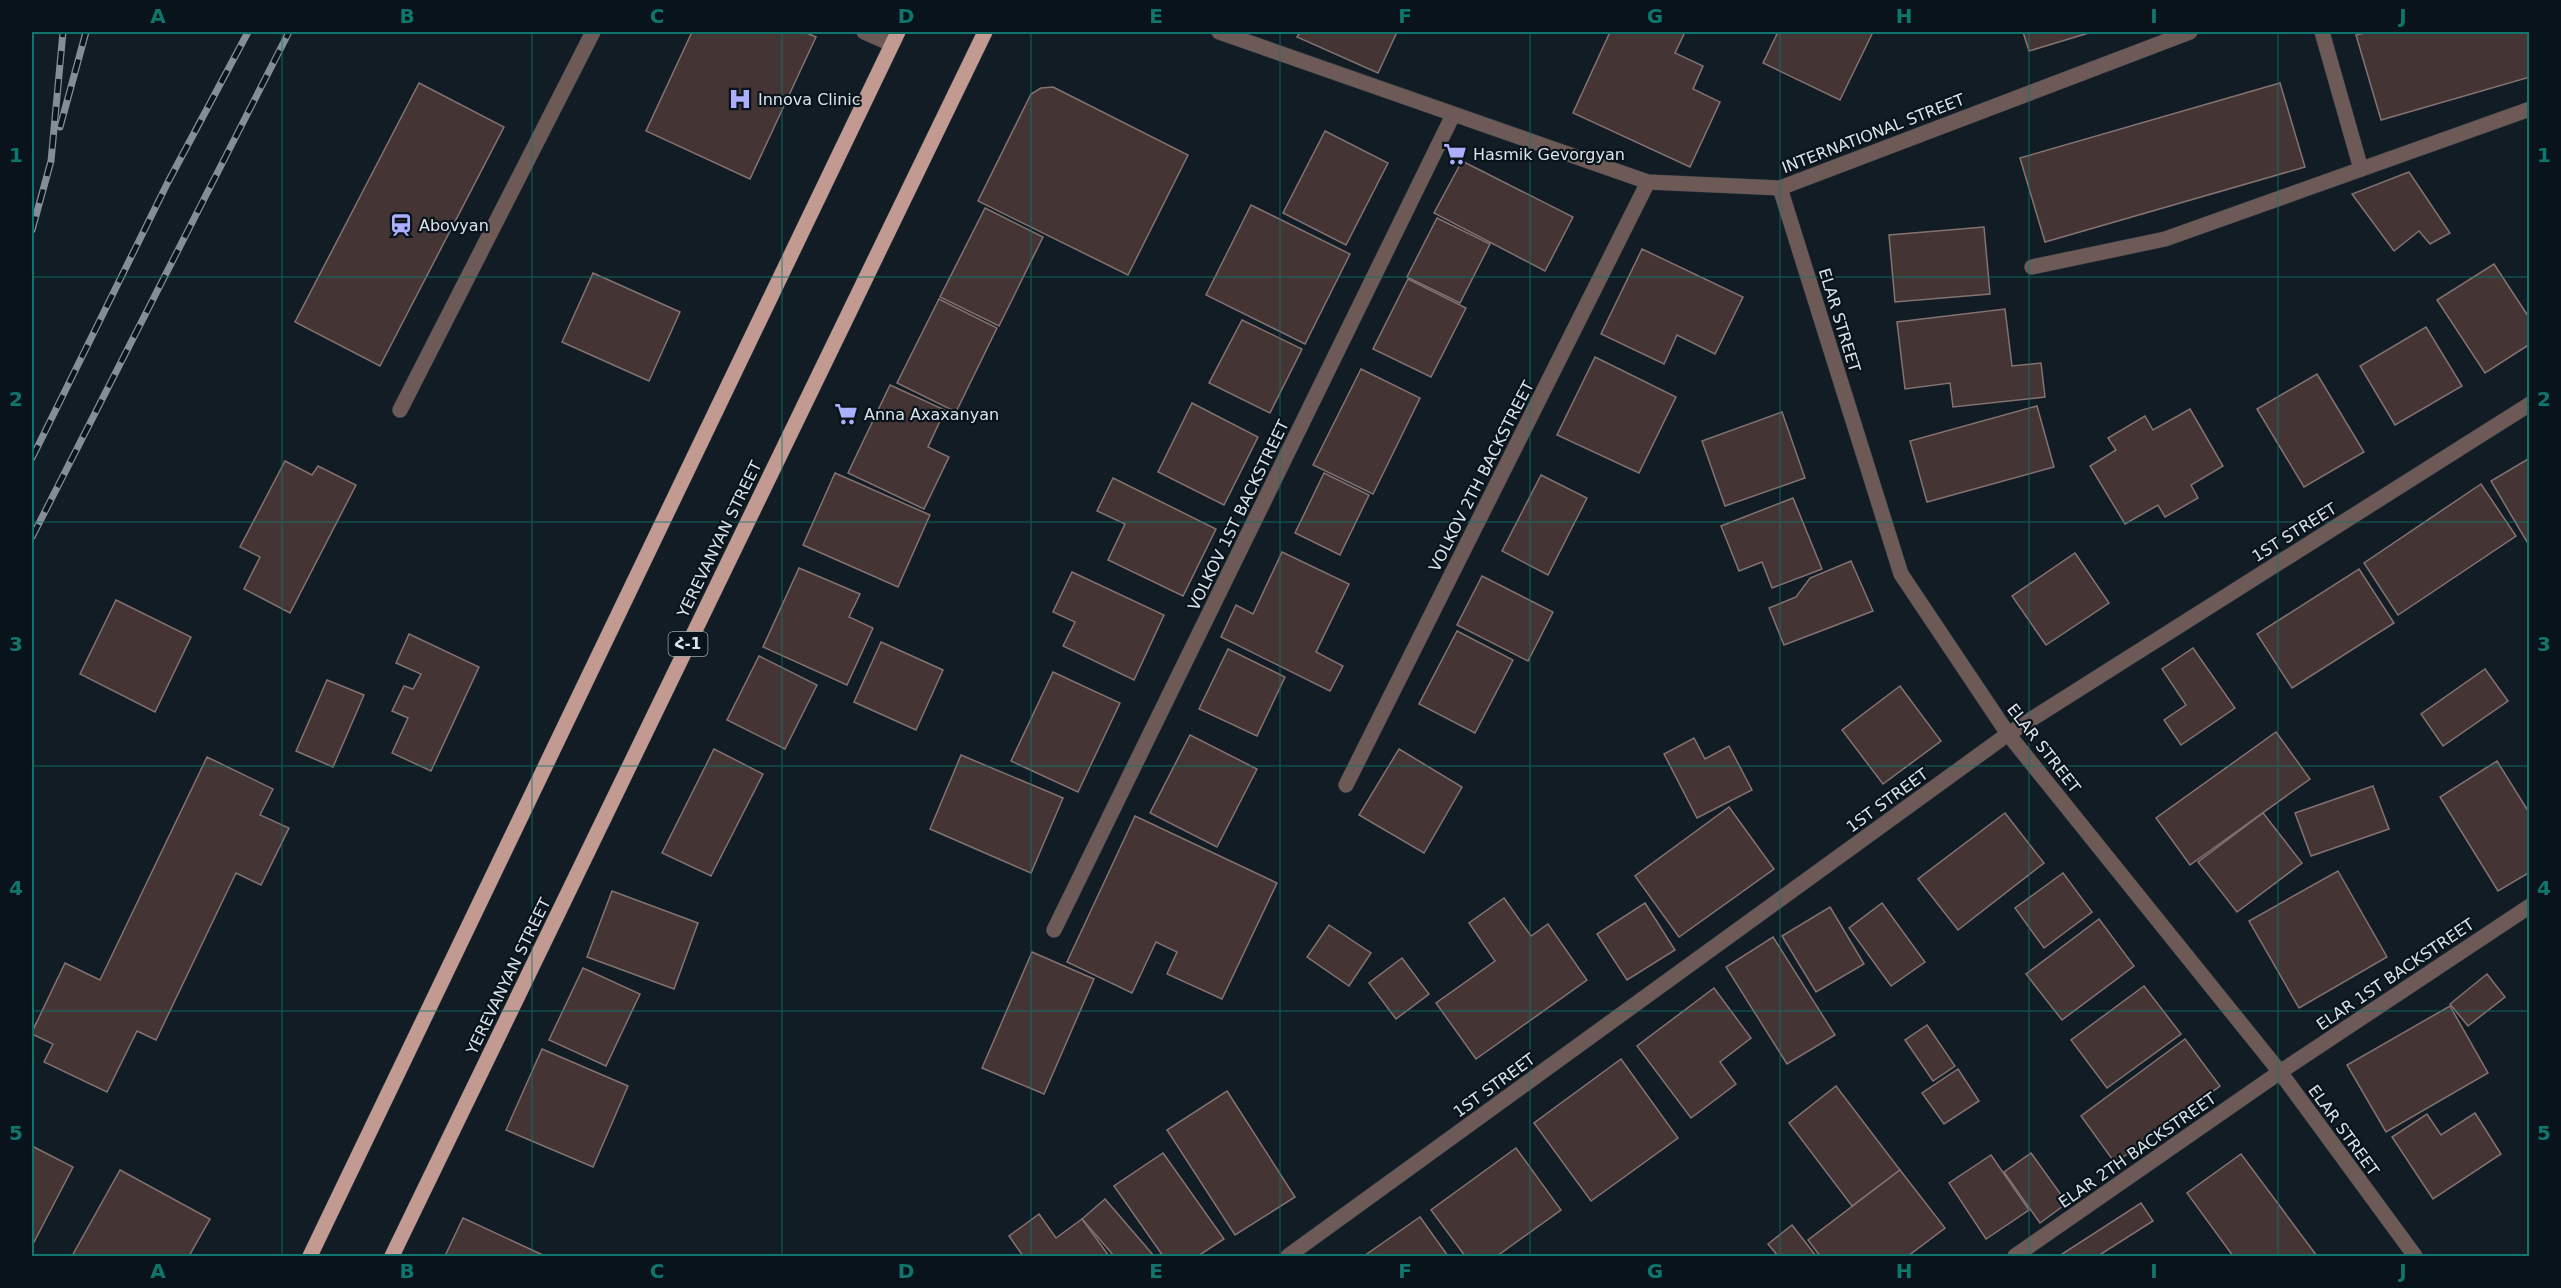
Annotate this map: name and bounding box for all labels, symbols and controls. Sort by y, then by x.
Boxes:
text: A [150,4,166,28]
text: B [399,4,415,28]
text: C [650,4,664,28]
text: D [898,4,914,28]
text: E [1149,4,1163,28]
text: F [1398,4,1412,28]
text: G [1647,4,1663,28]
text: H [1896,4,1912,28]
text: I [2150,4,2158,28]
text: J [2397,4,2407,28]
hospital icon: Innova Clinic [727,86,753,112]
place label: Innova Clinic [758,90,861,109]
street label: INTERNATIONAL STREET [1779,90,1968,177]
supermarket icon: Hasmik Gevorgyan [1442,141,1468,167]
text: 1 [9,143,23,167]
text: 1 [2537,143,2551,167]
place label: Hasmik Gevorgyan [1473,145,1625,164]
station icon: Abovyan [388,212,414,238]
place label: Abovyan [419,216,489,235]
street label: ELAR STREET [1815,266,1864,375]
street label: VOLKOV 2TH BACKSTREET [1425,377,1538,575]
text: 2 [9,387,23,411]
text: 2 [2537,387,2551,411]
supermarket icon: Anna Axaxanyan [833,401,859,427]
place label: Anna Axaxanyan [864,405,999,424]
street label: VOLKOV 1ST BACKSTREET [1184,417,1293,614]
street label: YEREVANYAN STREET [673,458,766,621]
street label: 1ST STREET [2248,499,2340,566]
text: 3 [9,632,23,656]
road number: Հ-1 [668,632,708,656]
text: 3 [2537,632,2551,656]
street label: ELAR STREET [2003,700,2084,797]
street label: 1ST STREET [1843,764,1932,836]
text: 4 [9,876,23,900]
text: 4 [2537,876,2551,900]
street label: YEREVANYAN STREET [462,895,555,1058]
street label: ELAR 1ST BACKSTREET [2313,914,2478,1034]
street label: 1ST STREET [1450,1049,1539,1121]
street label: ELAR STREET [2304,1081,2383,1180]
street label: ELAR 2TH BACKSTREET [2055,1089,2220,1212]
text: 5 [9,1121,23,1145]
text: 5 [2537,1121,2551,1145]
text: A [150,1259,166,1283]
text: B [399,1259,415,1283]
text: C [650,1259,664,1283]
text: D [898,1259,914,1283]
text: E [1149,1259,1163,1283]
text: F [1398,1259,1412,1283]
text: G [1647,1259,1663,1283]
text: H [1896,1259,1912,1283]
text: I [2150,1259,2158,1283]
text: J [2397,1259,2407,1283]

